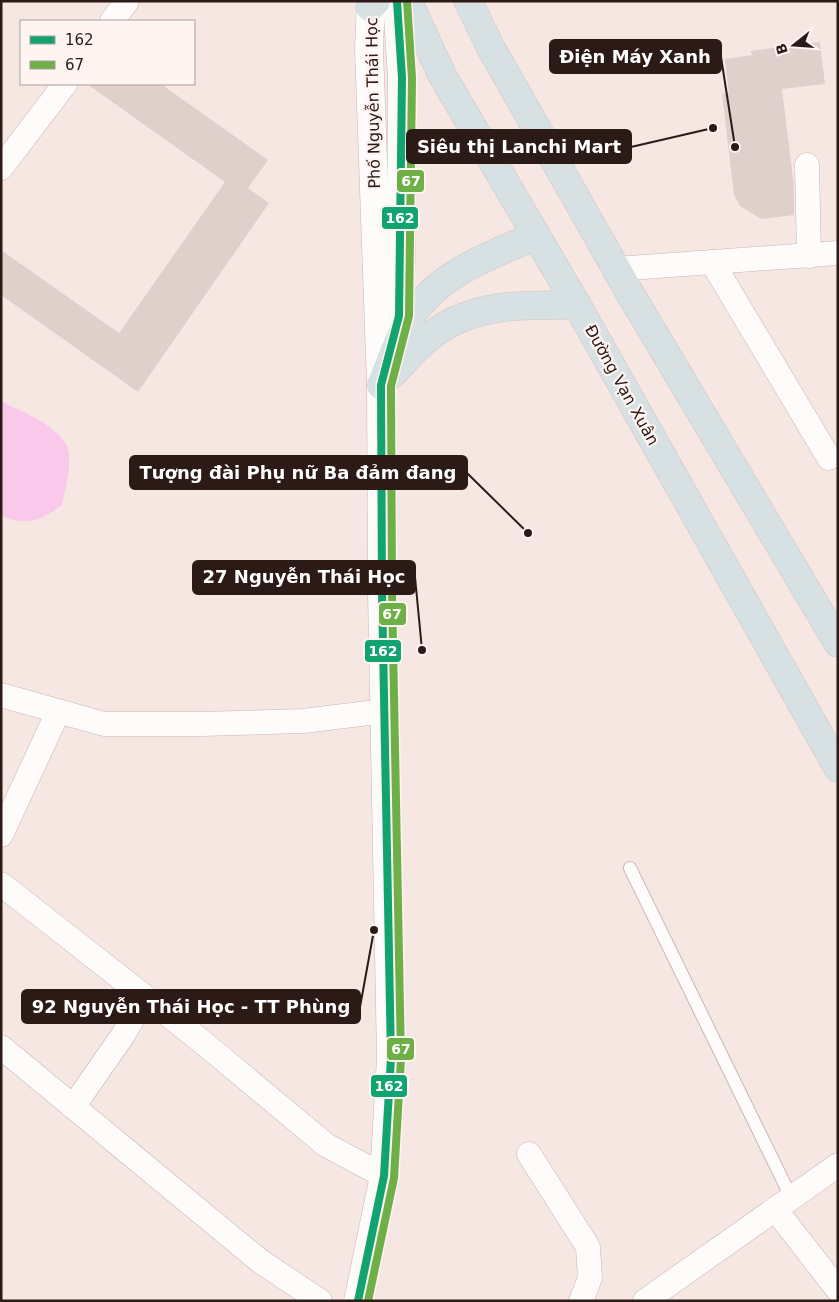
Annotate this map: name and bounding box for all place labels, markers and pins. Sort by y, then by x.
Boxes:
callout: Điện Máy Xanh [550,40,721,73]
callout: Siêu thị Lanchi Mart [407,130,631,163]
callout: Tượng đài Phụ nữ Ba đảm đang [130,456,467,489]
callout: 27 Nguyễn Thái Học [193,561,415,594]
callout: 92 Nguyễn Thái Học - TT Phùng [22,990,360,1023]

